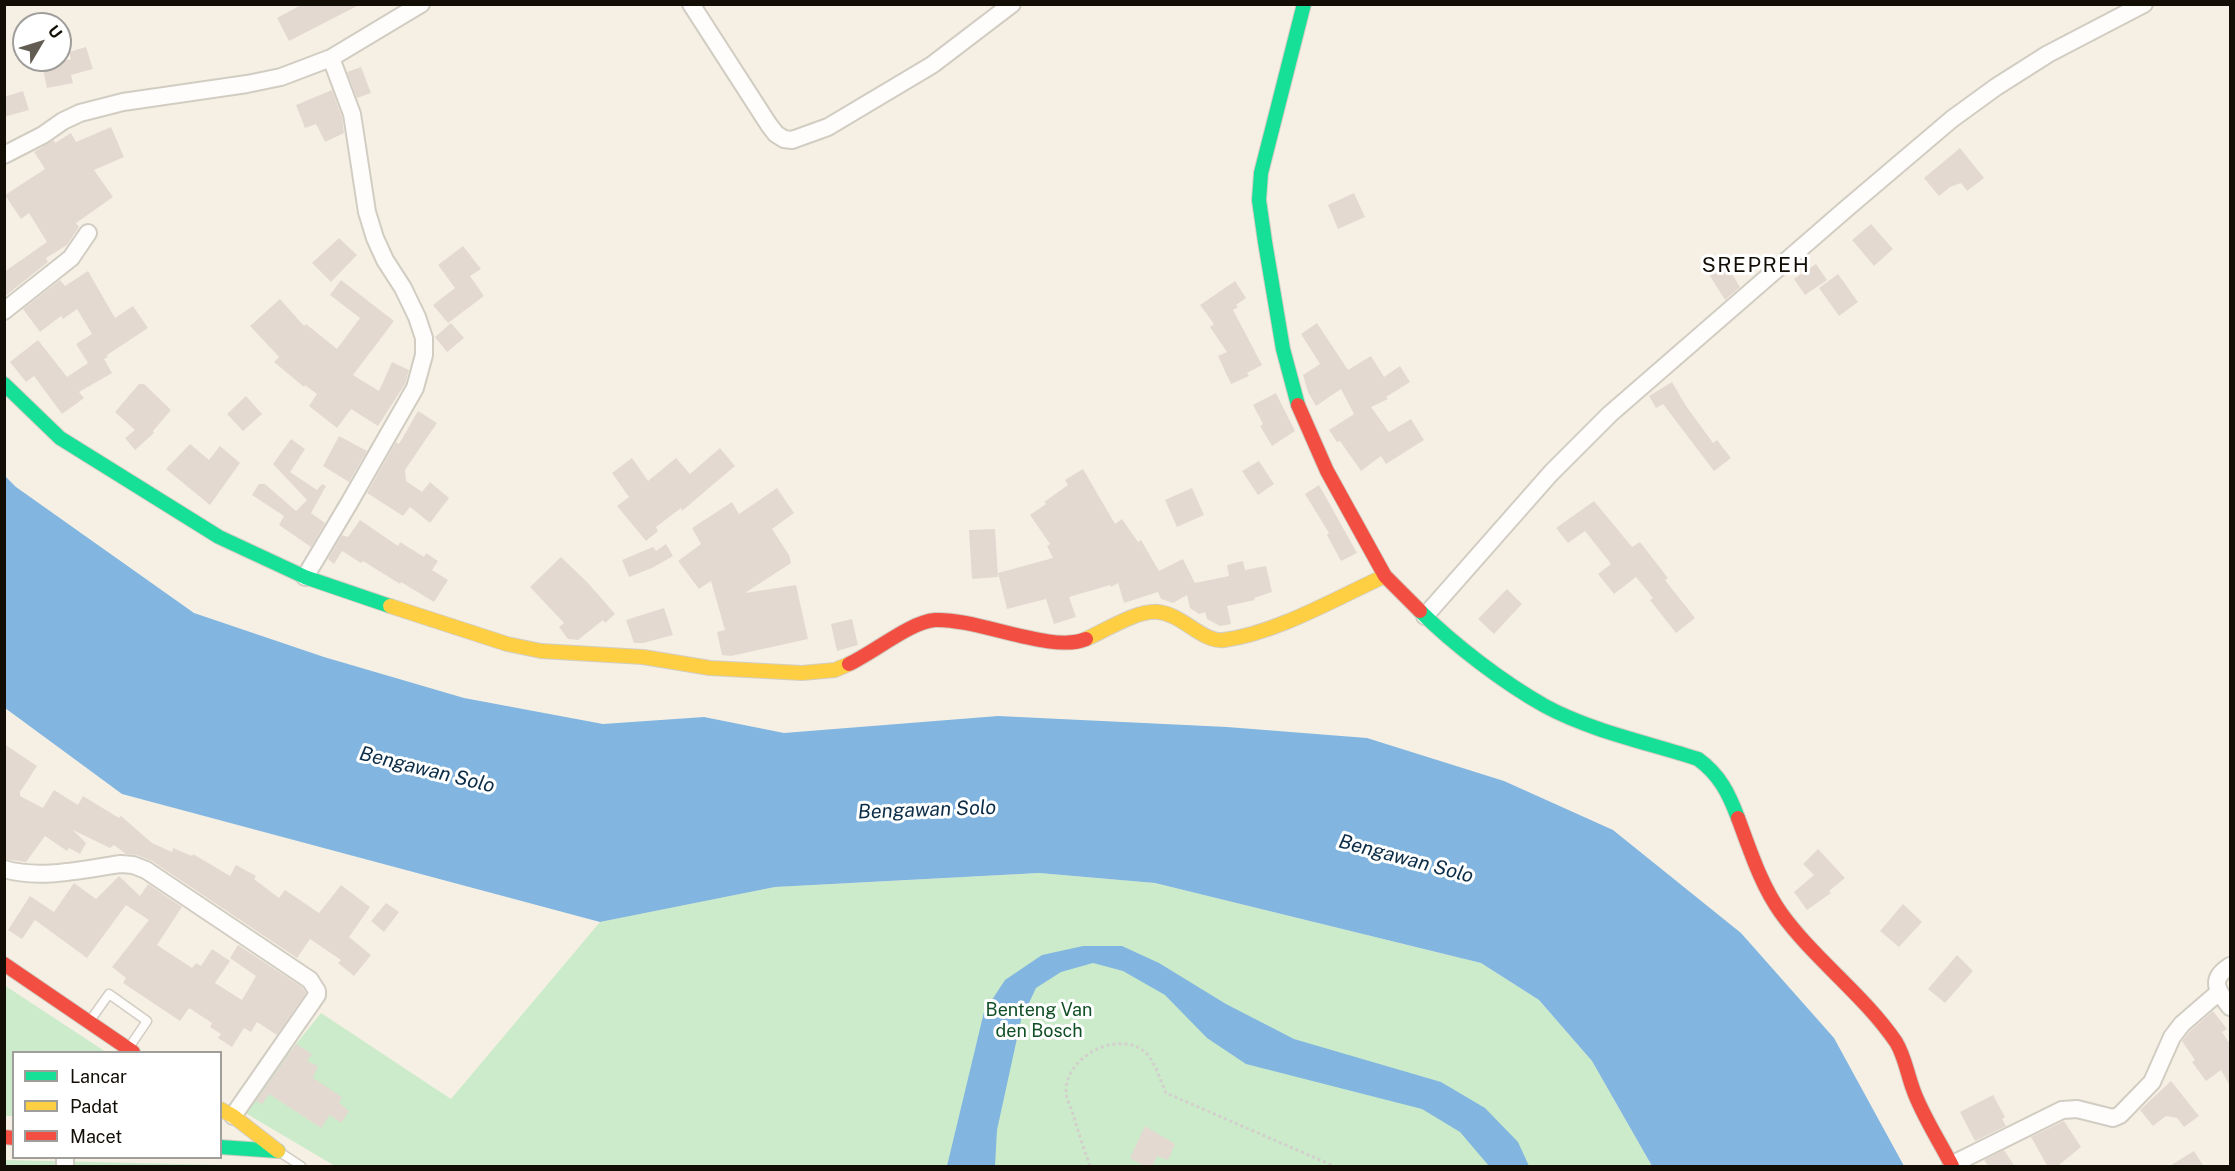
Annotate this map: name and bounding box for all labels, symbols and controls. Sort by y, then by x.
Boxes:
north arrow [12,12,72,72]
text: U [44,21,66,42]
district label: SREPREH [1702,253,1810,279]
water label: Bengawan Solo [357,742,497,798]
water label: Bengawan Solo [857,796,997,824]
water label: Bengawan Solo [1336,829,1476,889]
park label: Benteng Van den Bosch [986,999,1092,1042]
legend [12,1051,222,1159]
text: Lancar [70,1066,127,1087]
text: Padat [70,1096,119,1117]
text: Macet [70,1126,122,1147]

